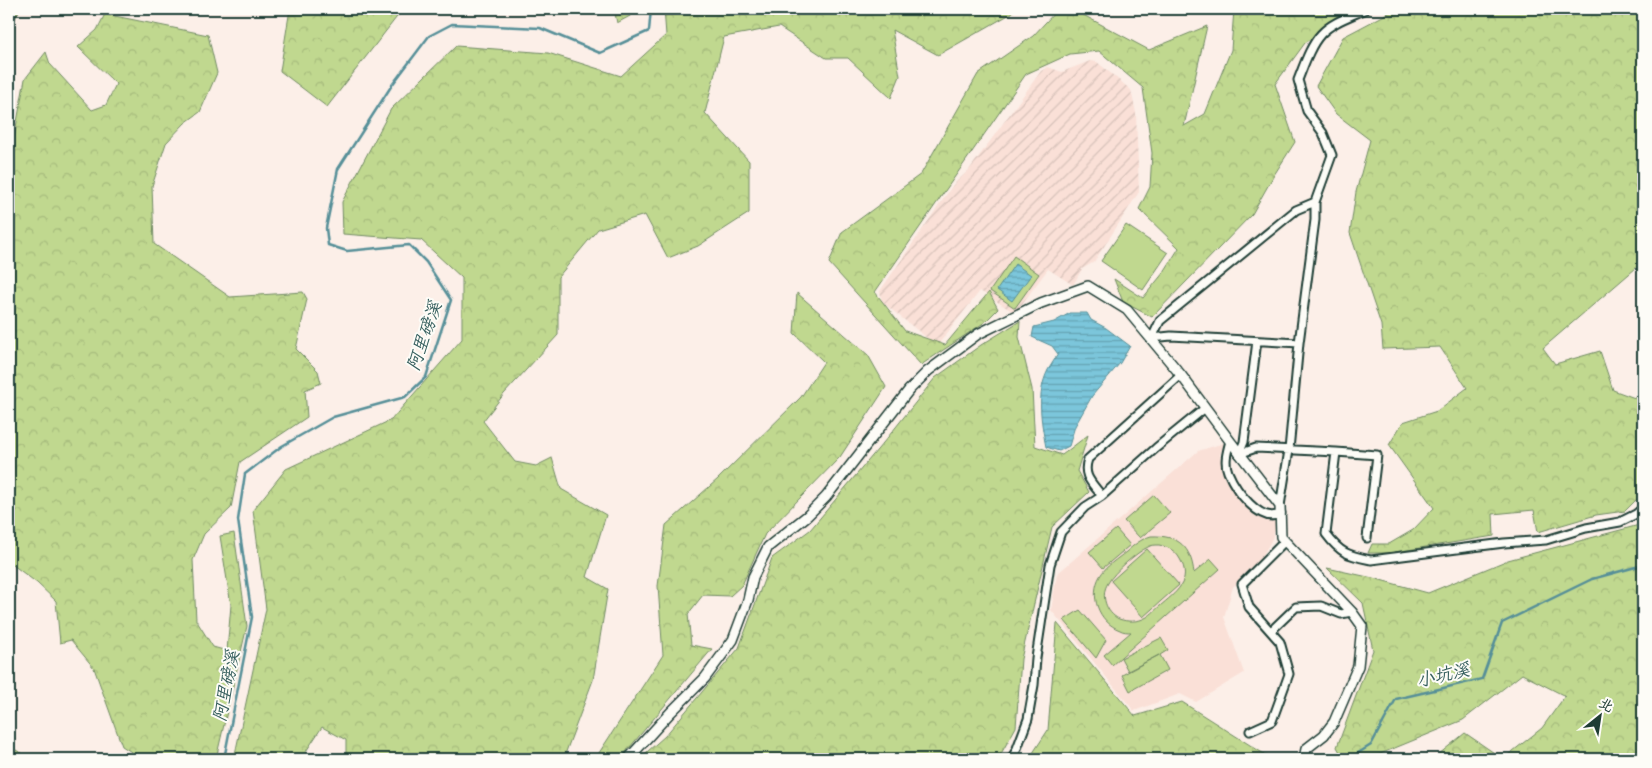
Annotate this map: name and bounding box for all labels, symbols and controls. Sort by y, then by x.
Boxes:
water label: 阿里磅溪 [401,297,448,374]
water label: 阿里磅溪 [207,647,246,724]
water label: 小坑溪 [1414,657,1473,694]
north arrow [1574,690,1624,740]
text: 北 [1595,693,1617,718]

